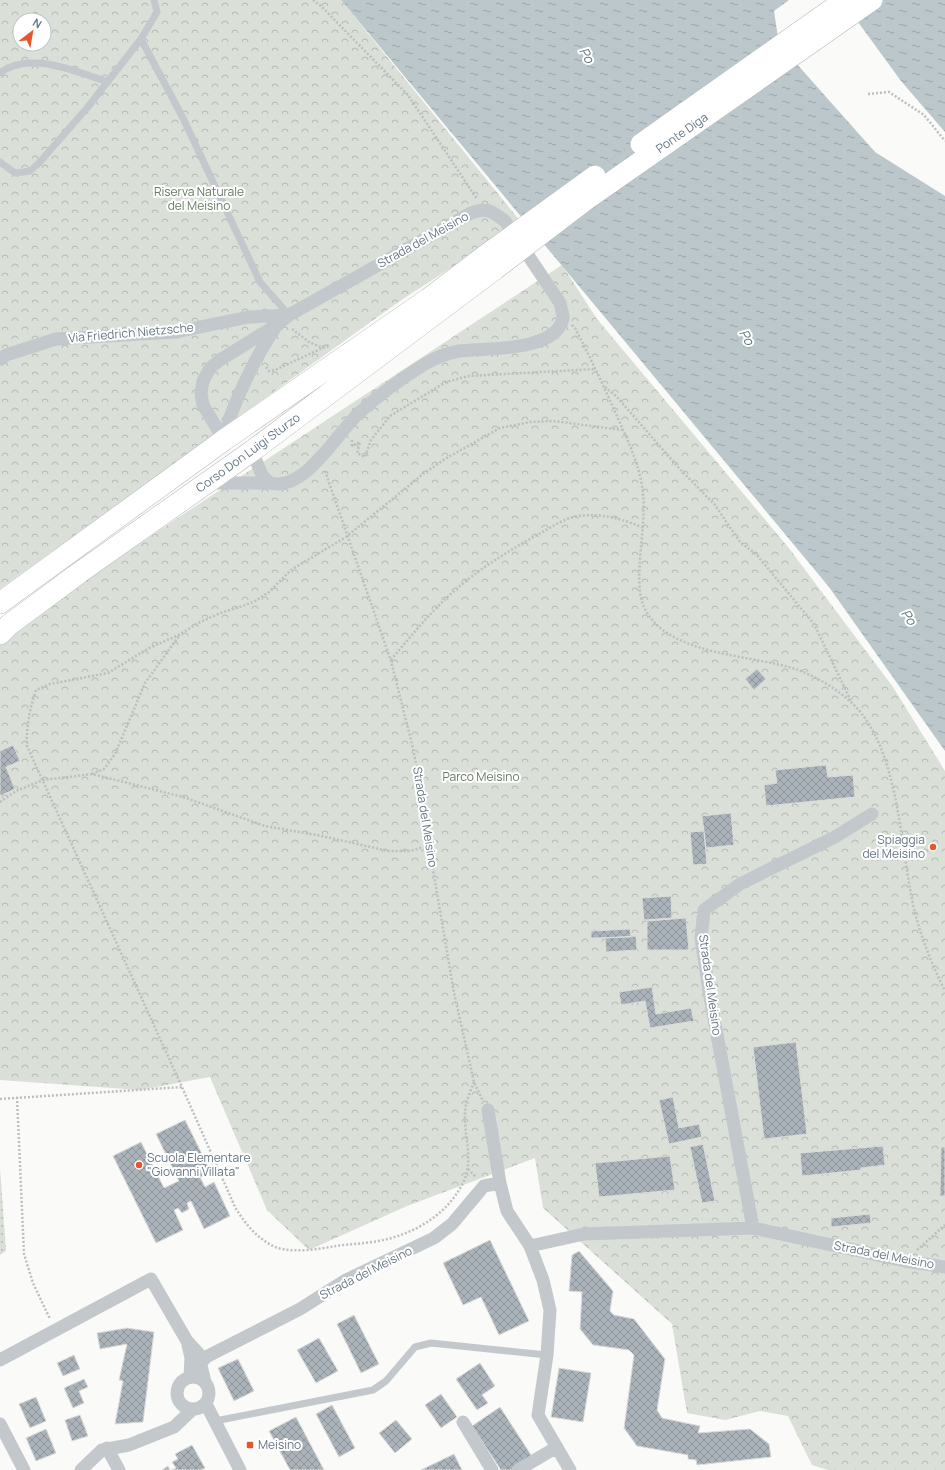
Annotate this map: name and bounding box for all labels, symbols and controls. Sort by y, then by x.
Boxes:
north arrow [12,12,52,52]
text: N [30,15,45,32]
water label: Po [575,44,599,67]
street label: Ponte Diga [652,108,711,157]
park label: Riserva Naturale del Meisino [154,183,244,214]
street label: Strada del Meisino [374,207,471,272]
street label: Via Friedrich Nietzsche [68,319,194,346]
water label: Po [735,326,759,349]
street label: Corso Don Luigi Sturzo [192,409,303,496]
water label: Po [897,606,922,630]
street label: Strada del Meisino [409,765,442,868]
park label: Parco Meisino [443,768,520,785]
place label: Spiaggia del Meisino [862,831,925,862]
marker: Spiaggia del Meisino [928,842,938,852]
street label: Strada del Meisino [695,933,726,1036]
place label: Scuola Elementare "Giovanni Villata" [147,1149,250,1180]
marker: Scuola Elementare "Giovanni Villata" [134,1160,144,1170]
street label: Strada del Meisino [833,1236,936,1273]
street label: Strada del Meisino [317,1242,415,1303]
place label: Meisino [258,1436,301,1453]
marker: Meisino [245,1440,255,1450]

